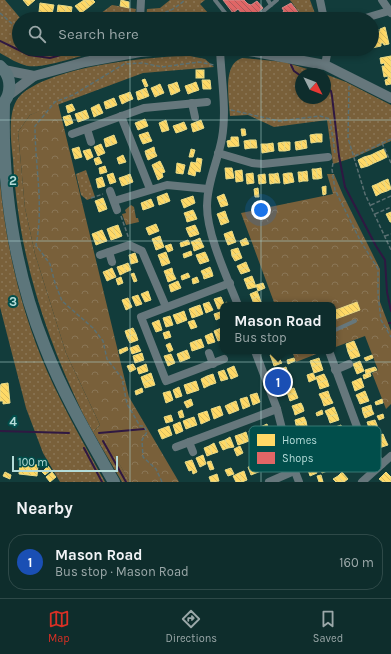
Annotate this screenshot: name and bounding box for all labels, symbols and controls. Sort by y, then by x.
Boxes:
search box [12,12,379,56]
icon: search [26,23,48,45]
text: Search here [58,25,139,43]
north arrow [295,68,331,104]
text: 2 [9,173,17,188]
your location [251,200,271,220]
text: 3 [9,294,17,309]
popup [220,302,336,354]
text: Mason Road [234,312,322,330]
text: Bus stop [234,330,287,345]
pin: 1 [265,367,291,397]
text: 4 [9,414,17,429]
legend [249,426,381,472]
text: Homes [282,434,317,447]
text: Shops [282,452,314,465]
scale bar [12,454,118,473]
text: 100 m [18,456,48,469]
text: Nearby [16,498,73,518]
text: Mason Road [55,546,143,564]
text: 1 [28,555,32,570]
text: 160 m [339,555,374,570]
text: Bus stop · Mason Road [55,564,189,579]
tab: Map [48,608,70,645]
tab: Directions [165,608,217,645]
tab: Saved [313,608,343,645]

